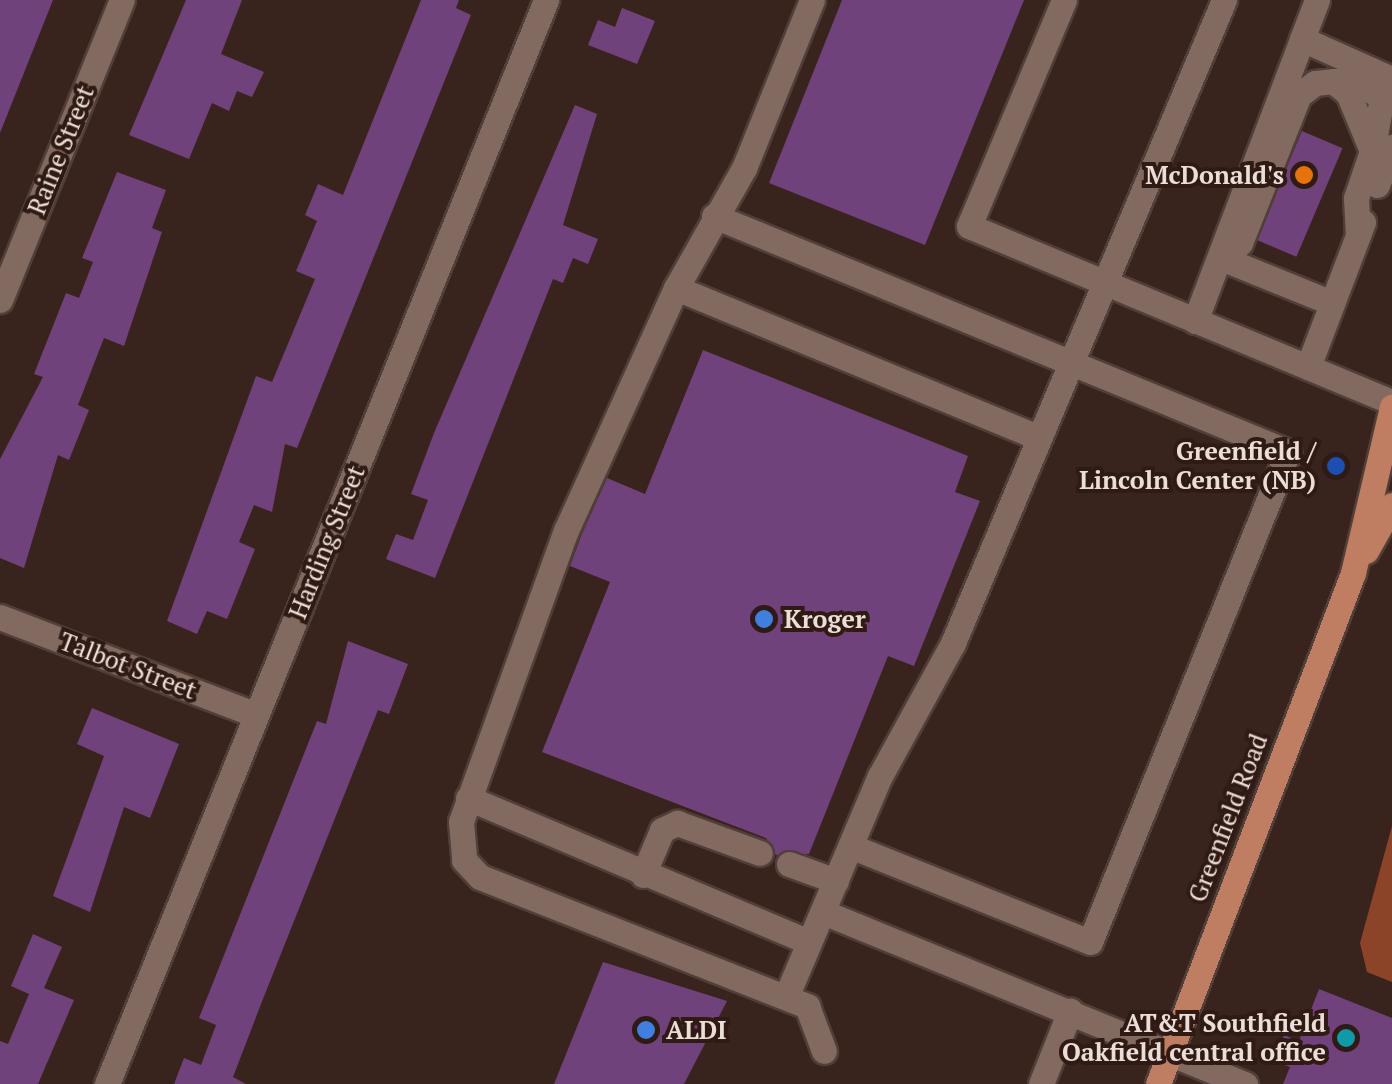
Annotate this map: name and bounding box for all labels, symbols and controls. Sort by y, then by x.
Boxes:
street label: Raine Street [22,81,100,219]
place label: McDonald's [1145,160,1284,190]
marker: McDonald's [1293,164,1315,186]
place label: Greenfield / Lincoln Center (NB) [1079,437,1316,496]
marker: Greenfield / Lincoln Center (NB) [1325,455,1347,477]
street label: Harding Street [283,461,371,623]
place label: Kroger [784,604,866,634]
marker: Kroger [753,608,775,630]
street label: Talbot Street [55,626,201,706]
street label: Greenfield Road [1182,730,1274,906]
place label: AT&T Southfield Oakfield central office [1062,1009,1326,1068]
place label: ALDI [666,1015,726,1045]
marker: ALDI [635,1019,657,1041]
marker: AT&T Southfield Oakfield central office [1335,1027,1357,1049]

